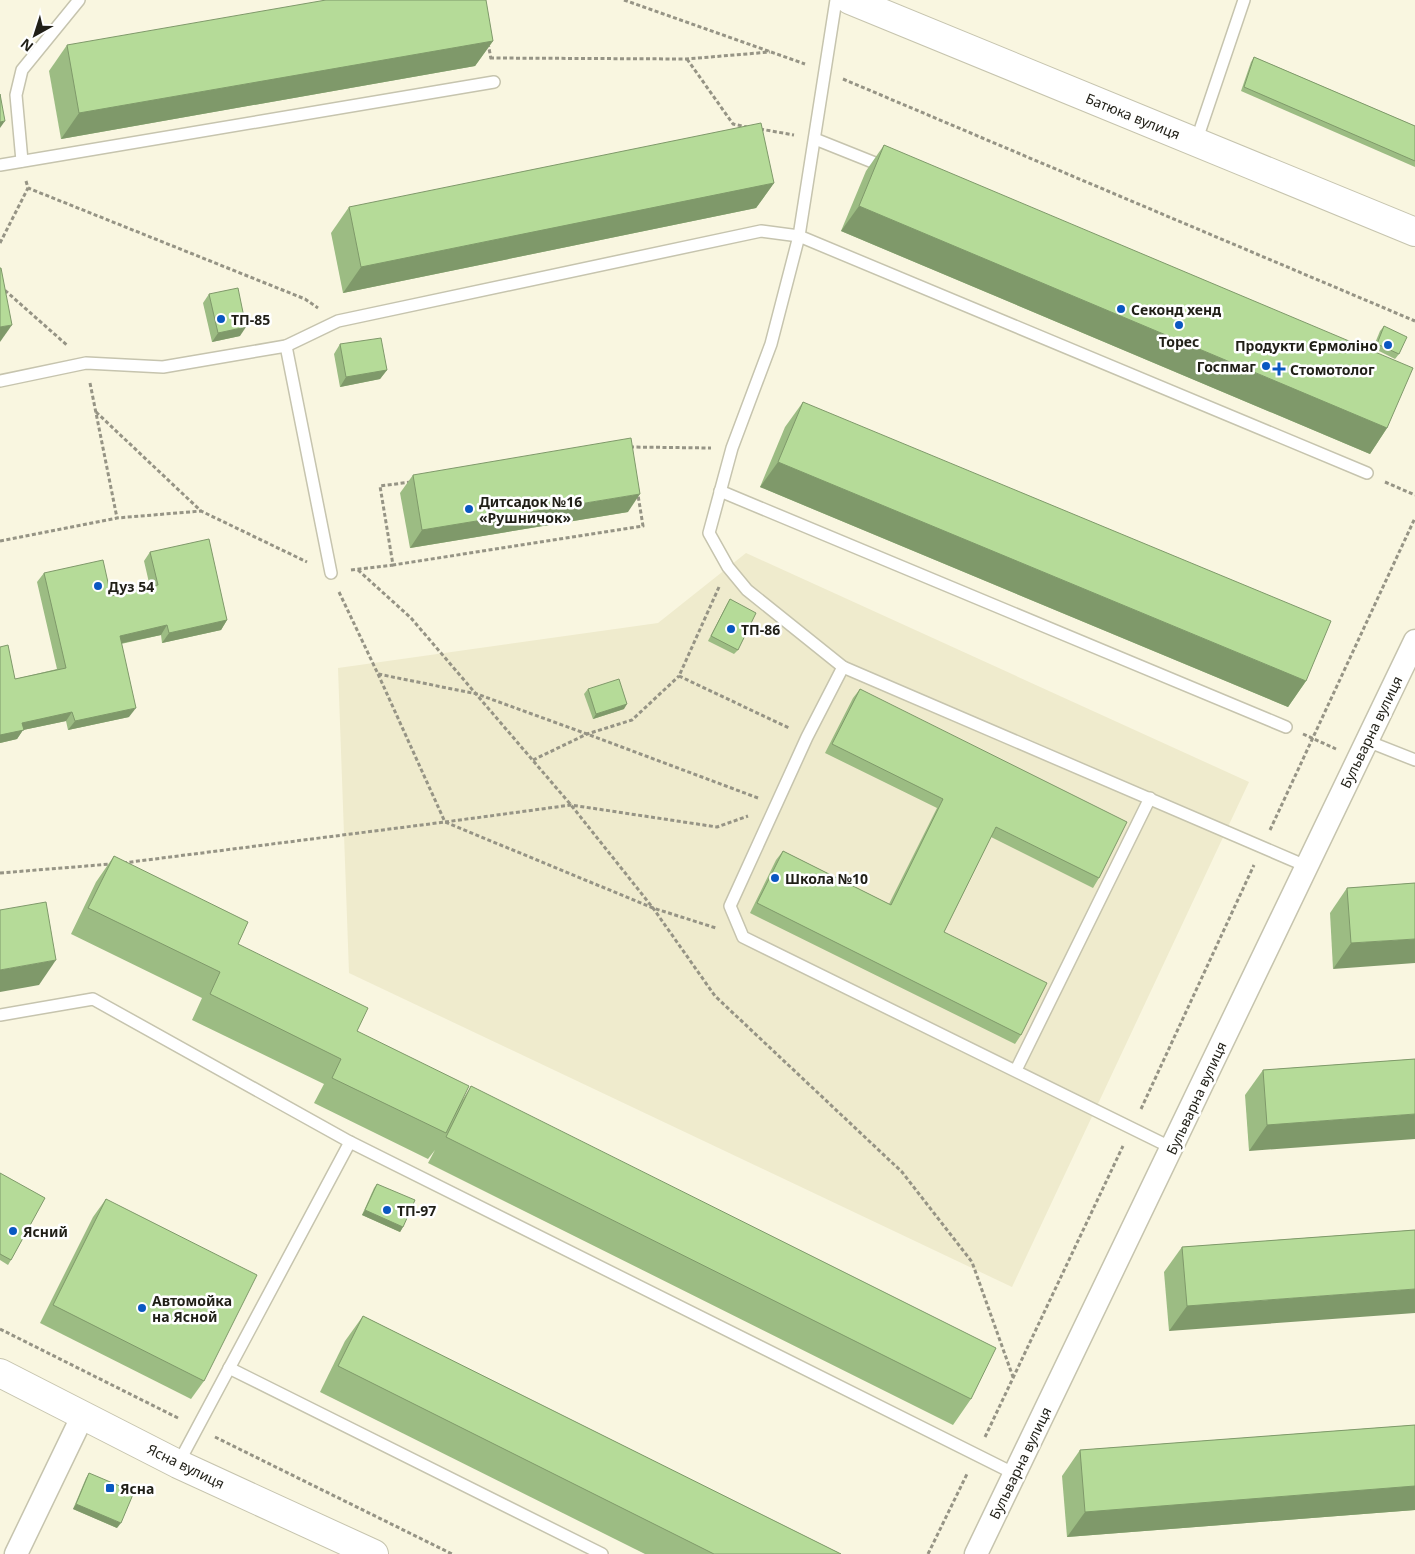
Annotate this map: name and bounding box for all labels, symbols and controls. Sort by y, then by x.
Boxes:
north arrow [10,10,60,60]
text: N [16,35,37,56]
street label: Батюка вулиця [1083,88,1183,144]
place label: Секонд хенд [1131,300,1221,319]
marker: Секонд хенд [1115,303,1127,315]
place label: ТП-85 [231,310,270,329]
marker: ТП-85 [215,313,227,325]
marker: Торес [1173,319,1185,331]
place label: Торес [1159,332,1199,351]
place label: Продукти Єрмоліно [1235,336,1378,355]
marker: Продукти Єрмоліно [1382,339,1394,351]
place label: Госпмаг [1197,357,1256,376]
marker: Госпмаг [1260,360,1272,372]
place label: Стомотолог [1290,360,1375,379]
marker: Стомотолог [1272,362,1286,376]
place label: Дитсадок №16 «Рушничок» [479,492,582,527]
marker: Дитсадок №16 «Рушничок» [463,503,475,515]
place label: Дуз 54 [108,577,154,596]
marker: Дуз 54 [92,580,104,592]
place label: ТП-86 [741,620,780,639]
marker: ТП-86 [725,623,737,635]
street label: Бульварна вулиця [1336,673,1406,791]
place label: Школа №10 [785,869,868,888]
marker: Школа №10 [769,872,781,884]
street label: Бульварна вулиця [1161,1038,1231,1158]
place label: ТП-97 [397,1201,436,1220]
marker: ТП-97 [381,1204,393,1216]
place label: Ясний [23,1222,68,1241]
marker: Ясний [7,1225,19,1237]
place label: Автомойка на Ясной [152,1291,232,1326]
marker: Автомойка на Ясной [136,1302,148,1314]
street label: Бульварна вулиця [985,1404,1055,1522]
street label: Ясна вулиця [144,1439,228,1493]
place label: Ясна [120,1479,154,1498]
marker: Ясна [104,1482,116,1494]

